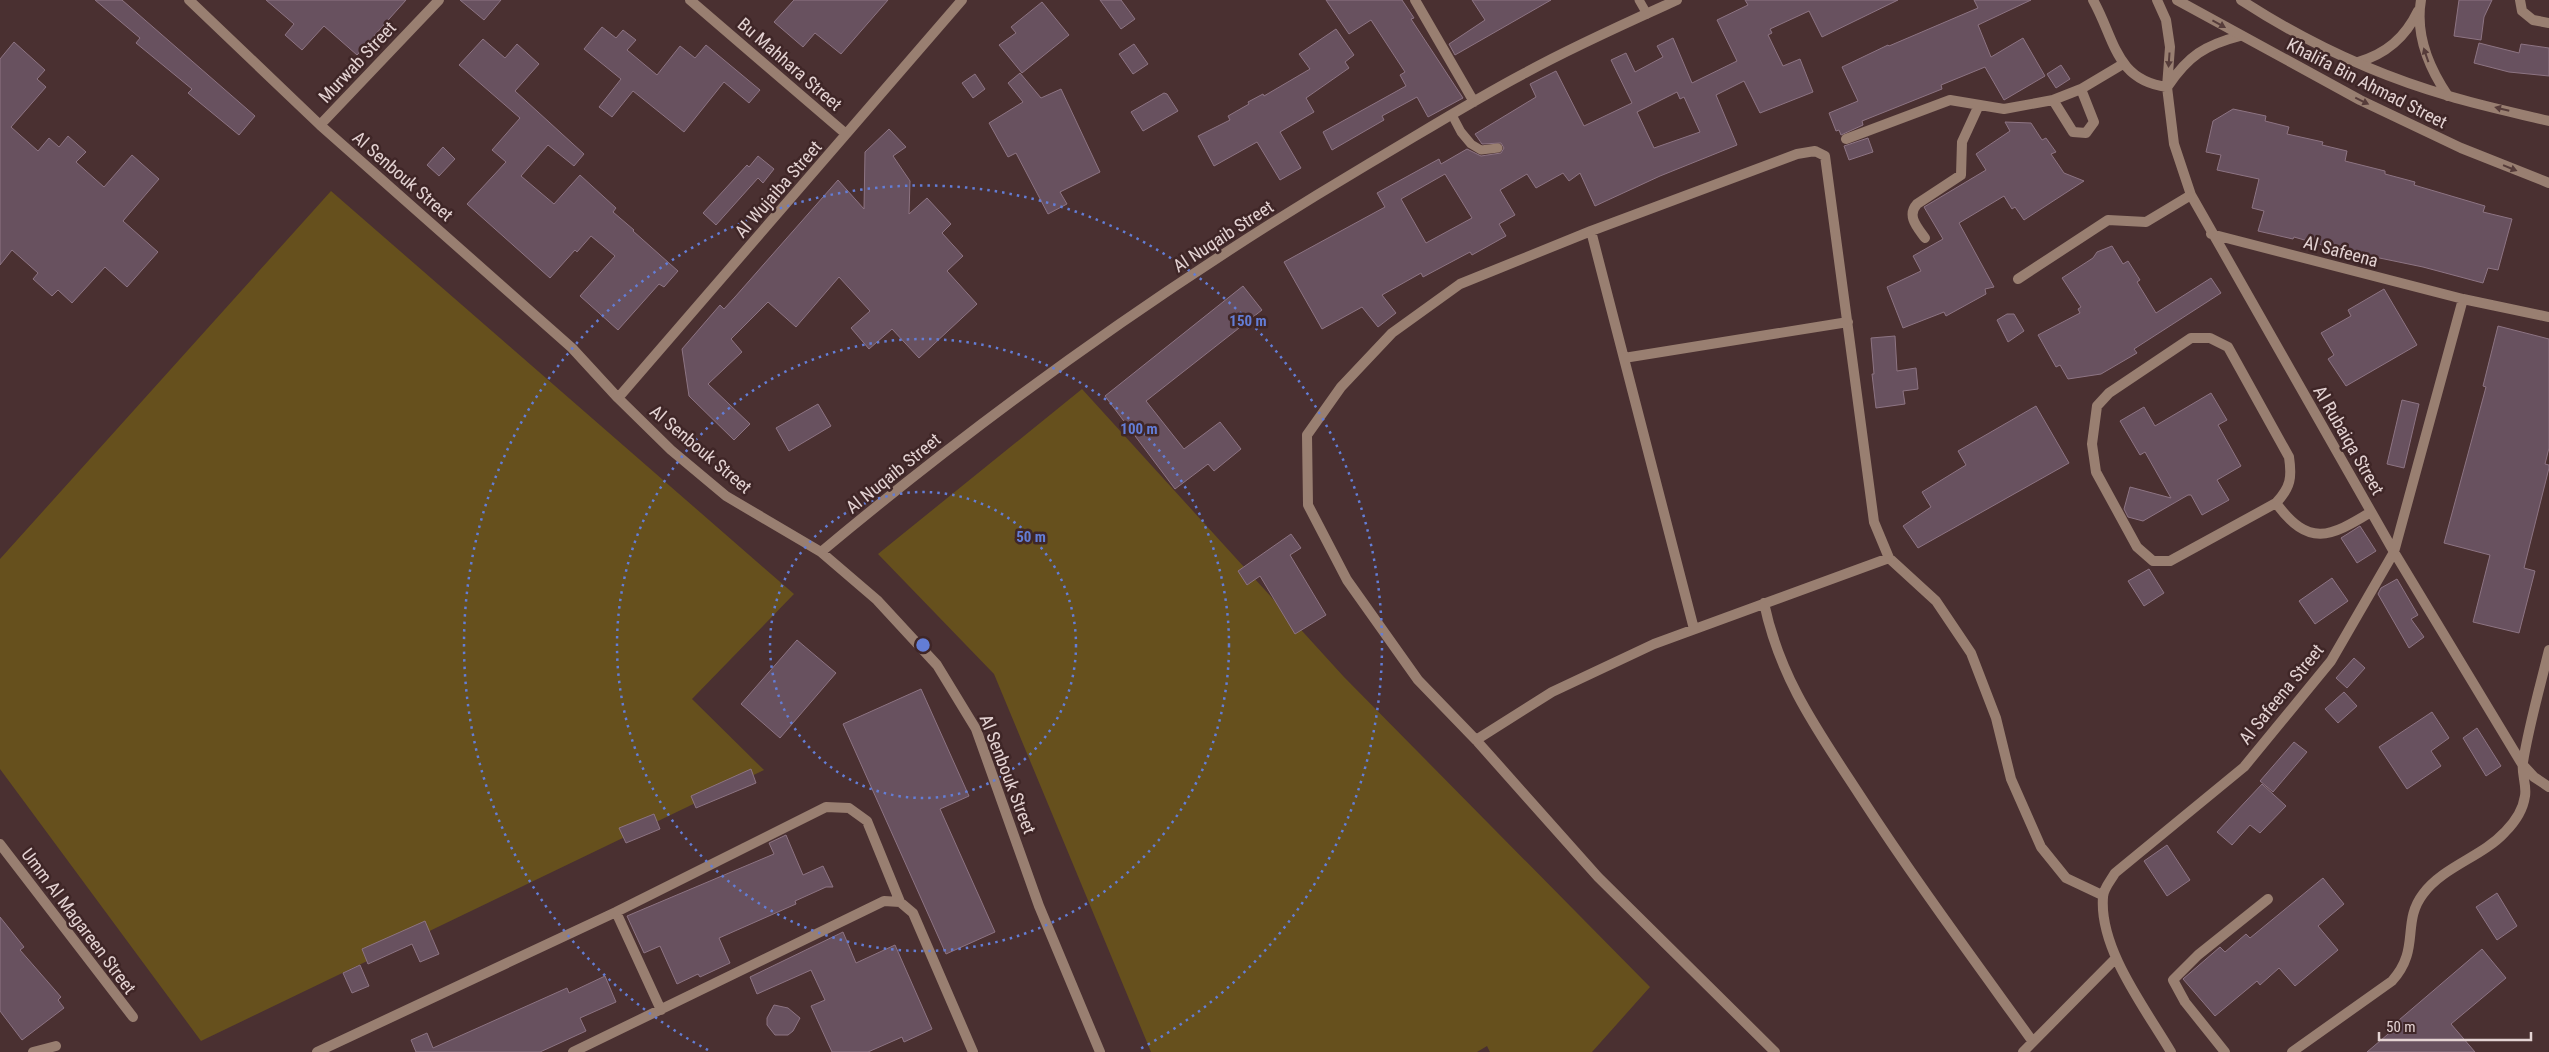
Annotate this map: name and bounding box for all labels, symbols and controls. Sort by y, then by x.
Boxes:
street label: Bu Mahhara Street [734,13,846,115]
street label: Murwab Street [314,17,400,107]
one-way arrow [2213,20,2226,29]
street label: Khalifa Bin Ahmad Street [2283,33,2451,133]
one-way arrow [2422,47,2429,62]
one-way arrow [2165,52,2173,68]
one-way arrow [2355,98,2369,106]
one-way arrow [2494,105,2509,113]
street label: Al Senbouk Street [348,127,458,225]
street label: Al Wujaiba Street [730,136,826,242]
one-way arrow [2503,164,2518,172]
street label: Al Nuqaib Street [1169,196,1277,276]
street label: Al Safeena [2301,231,2381,271]
text: 150 m [1229,312,1267,330]
street label: Al Rubaiqa Street [2309,382,2389,498]
street label: Al Senbouk Street [646,400,756,498]
text: 100 m [1120,420,1158,438]
street label: Al Nuqaib Street [842,429,944,517]
text: 50 m [1016,528,1046,546]
centre of rings [914,636,932,654]
street label: Al Safeena Street [2234,640,2328,748]
street label: Al Senbouk Street [976,711,1040,837]
street label: Umm Al Magareen Street [17,844,141,998]
scale bar [2379,1010,2532,1042]
text: 50 m [2386,1018,2416,1036]

